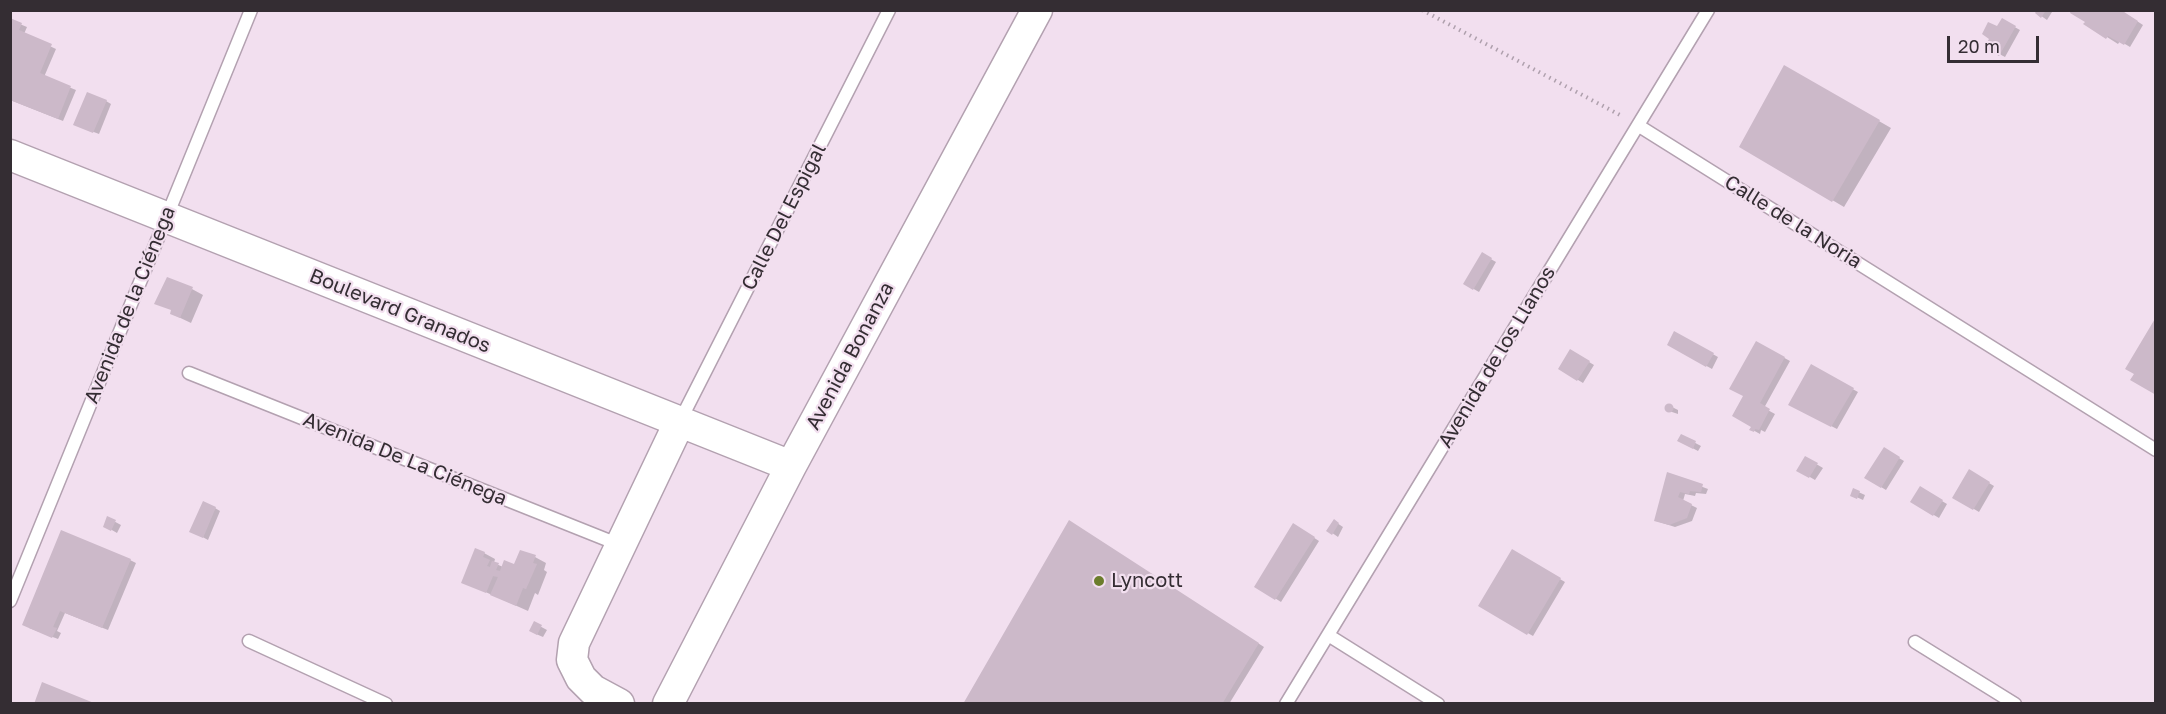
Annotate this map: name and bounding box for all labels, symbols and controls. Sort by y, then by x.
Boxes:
scale bar [1950,24,2042,62]
text: 20 m [1958,35,2000,57]
street label: Calle Del Espigal [737,140,831,294]
street label: Calle de la Noria [1720,170,1866,274]
street label: Avenida de la Ciénega [79,203,181,407]
street label: Avenida de los Llanos [1433,262,1561,452]
street label: Boulevard Granados [306,264,494,358]
street label: Avenida Bonanza [801,278,899,434]
street label: Avenida De La Ciénega [300,407,510,511]
place label: Lyncott [1111,569,1183,593]
marker: Lyncott [1092,574,1106,588]

